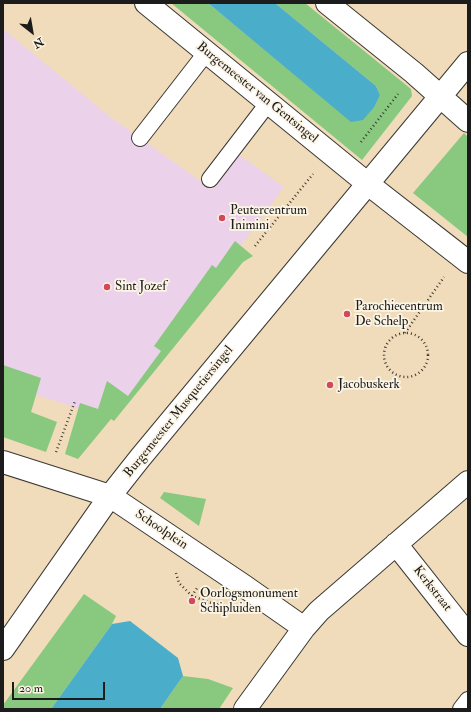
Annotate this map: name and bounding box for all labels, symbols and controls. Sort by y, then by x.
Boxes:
north arrow [12,12,52,52]
text: N [31,35,46,51]
street label: Burgemeester van Gentsingel [193,39,321,147]
place label: Peutercentrum Inimini [230,203,307,234]
marker: Peutercentrum Inimini [217,213,227,223]
place label: Sint Jozef [115,279,166,295]
marker: Sint Jozef [102,282,112,292]
place label: Parochiecentrum De Schelp [355,299,443,330]
marker: Parochiecentrum De Schelp [342,309,352,319]
street label: Burgemeester Musquetiersingel [121,343,237,481]
place label: Jacobuskerk [338,377,400,393]
marker: Jacobuskerk [325,380,335,390]
street label: Schoolplein [132,507,190,553]
street label: Kerkstraat [409,563,455,615]
place label: Oorlogsmonument Schipluiden [200,586,298,617]
marker: Oorlogsmonument Schipluiden [187,596,197,606]
scale bar [14,674,107,700]
text: 20 m [19,681,43,696]

